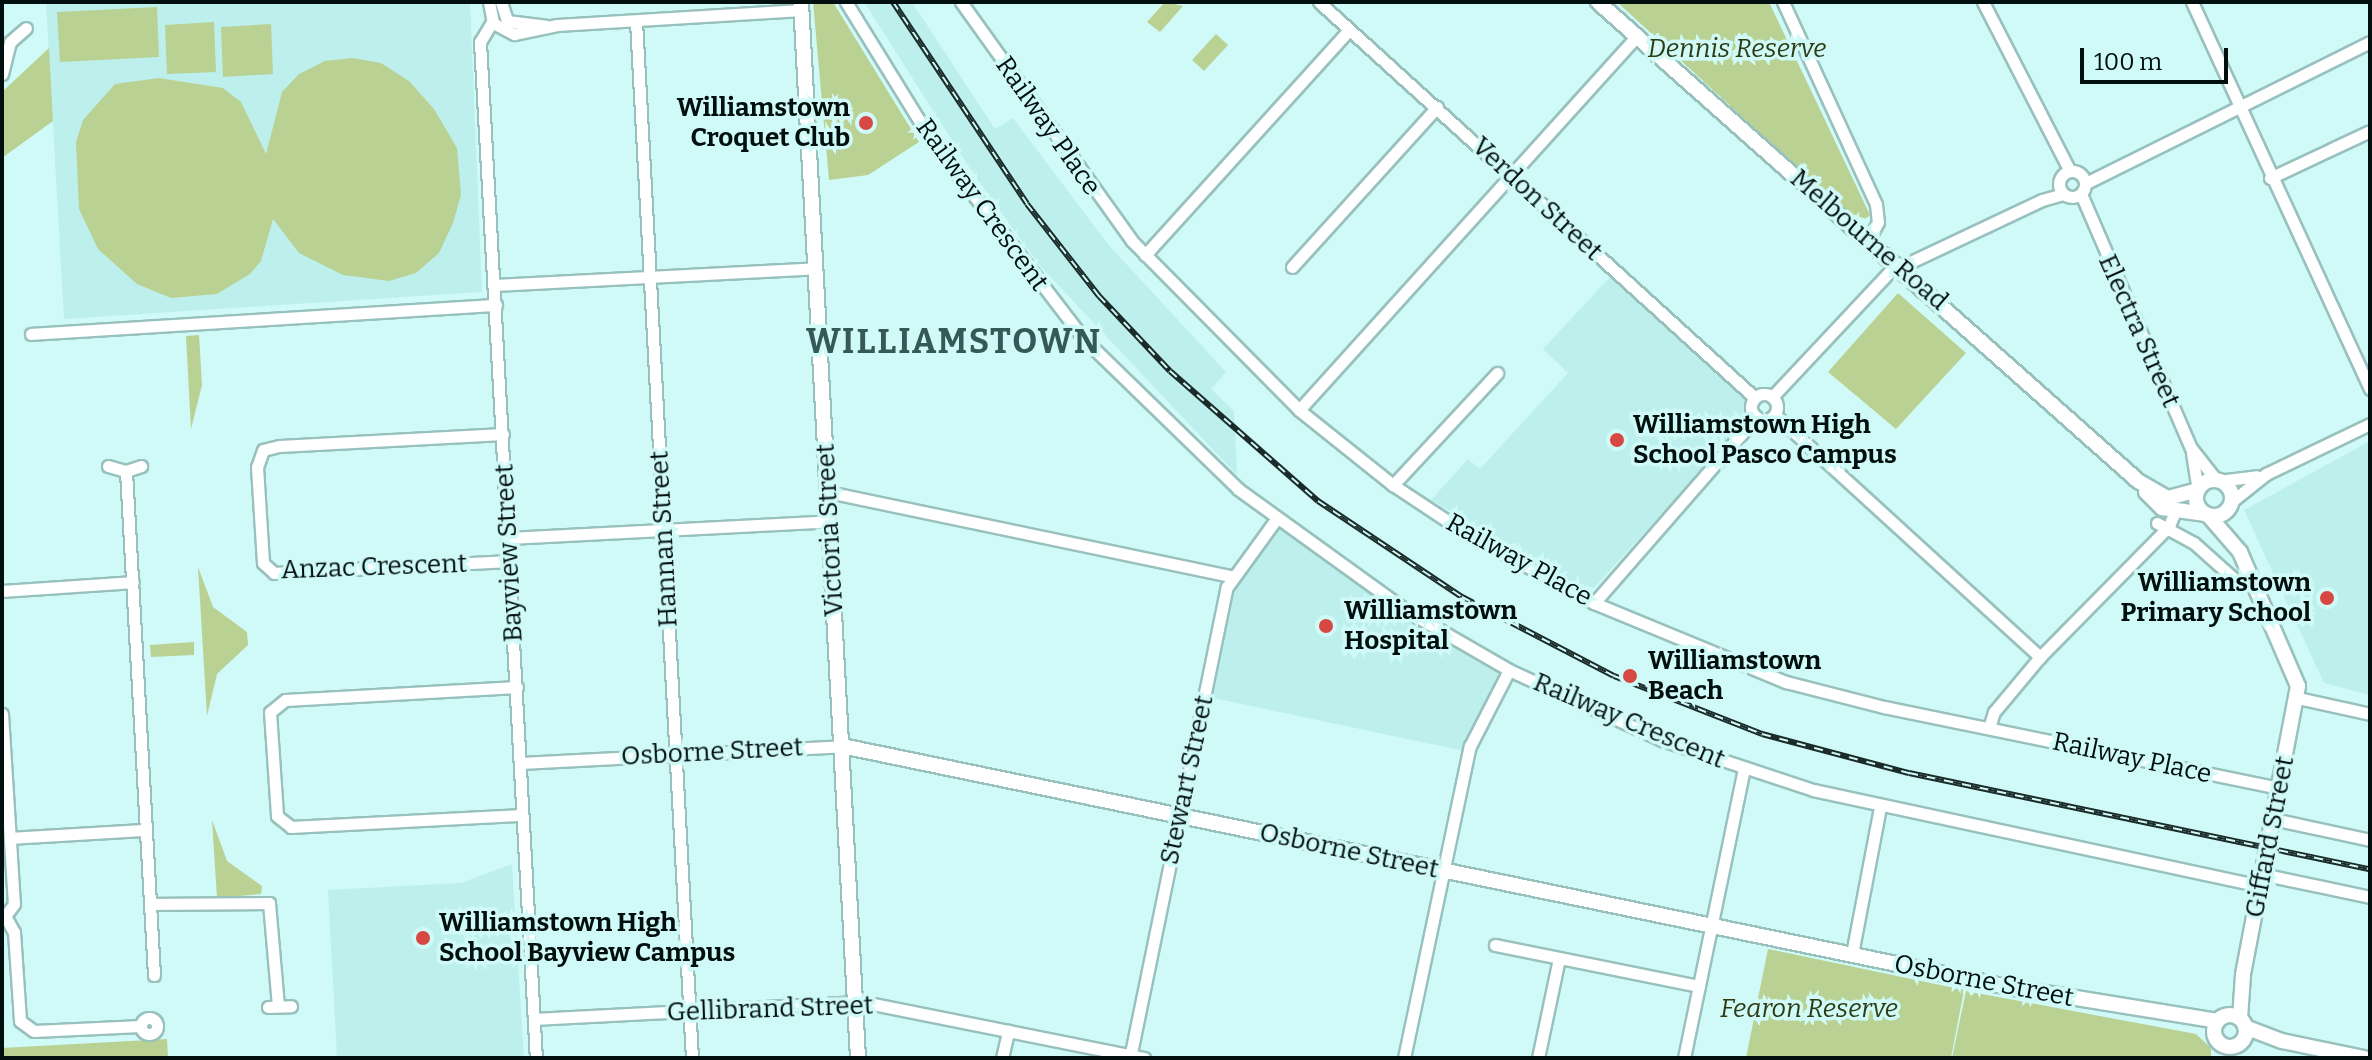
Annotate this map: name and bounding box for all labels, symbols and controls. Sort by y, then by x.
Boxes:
scale bar [2084,32,2232,82]
park label: Dennis Reserve [1648,33,1826,65]
text: 100 m [2094,48,2162,76]
street label: Railway Place [989,51,1107,201]
place label: Williamstown Croquet Club [677,92,850,154]
street label: Railway Crescent [909,113,1055,297]
marker: Williamstown Croquet Club [857,114,875,132]
street label: Verdon Street [1465,131,1609,267]
street label: Melbourne Road [1784,163,1954,317]
street label: Electra Street [2091,250,2187,412]
district label: WILLIAMSTOWN [806,322,1102,362]
place label: Williamstown High School Pasco Campus [1633,409,1897,470]
marker: Williamstown High School Pasco Campus [1608,431,1626,449]
street label: Victoria Street [810,443,850,617]
street label: Hannan Street [644,450,684,628]
street label: Bayview Street [489,463,529,643]
street label: Railway Place [1441,507,1597,613]
street label: Anzac Crescent [280,548,468,586]
place label: Williamstown Primary School [2121,567,2311,628]
marker: Williamstown Primary School [2318,589,2336,607]
place label: Williamstown Hospital [1344,595,1517,656]
marker: Williamstown Hospital [1315,615,1337,637]
place label: Williamstown Beach [1648,645,1821,706]
marker: Williamstown Beach [1619,665,1641,687]
street label: Railway Crescent [1529,667,1729,775]
street label: Stewart Street [1154,693,1220,867]
street label: Railway Place [2050,726,2214,790]
street label: Osborne Street [620,732,804,772]
street label: Giffard Street [2239,754,2301,920]
street label: Osborne Street [1257,817,1441,885]
place label: Williamstown High School Bayview Campus [439,907,735,968]
marker: Williamstown High School Bayview Campus [414,929,432,947]
street label: Osborne Street [1892,948,2076,1014]
street label: Gellibrand Street [666,990,874,1028]
park label: Fearon Reserve [1720,993,1898,1025]

